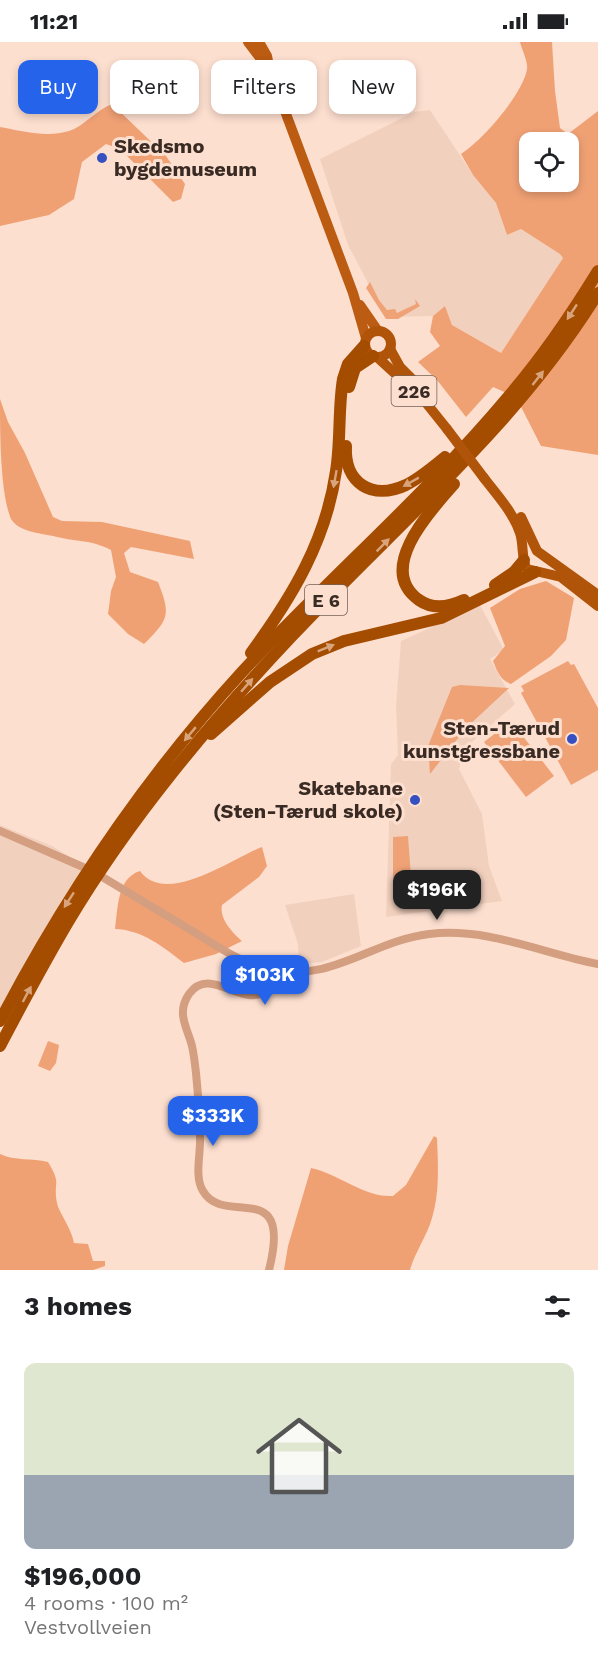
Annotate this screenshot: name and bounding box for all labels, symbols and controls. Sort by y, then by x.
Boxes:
text: 11:21 [30,9,78,34]
chip: Buy [18,60,98,114]
chip: Rent [110,60,199,114]
chip: Filters [211,60,317,114]
chip: New [329,60,416,114]
map controls [519,132,579,192]
button: locate [519,132,579,192]
place label: Skedsmo bygdemuseum [114,134,257,181]
marker: Skedsmo bygdemuseum [95,151,109,165]
one-way arrow [567,303,578,320]
one-way arrow [532,371,544,386]
road number: 226 [392,376,436,406]
one-way arrow [330,470,339,489]
one-way arrow [402,477,419,487]
one-way arrow [375,538,389,552]
road number: E 6 [305,585,347,615]
one-way arrow [317,643,335,653]
one-way arrow [240,678,253,693]
place label: Sten-Tærud kunstgressbane [403,716,560,763]
one-way arrow [184,726,196,741]
marker: Sten-Tærud kunstgressbane [565,732,579,746]
place label: Skatebane (Sten-Tærud skole) [213,776,403,823]
marker: Skatebane (Sten-Tærud skole) [408,793,422,807]
pin: $196K [395,870,479,921]
text: $196K [407,877,467,901]
one-way arrow [64,892,75,908]
pin: $103K [223,955,307,1006]
text: $103K [235,962,295,986]
one-way arrow [22,985,32,1002]
pin: $333K [171,1096,255,1147]
text: $333K [182,1103,244,1127]
icon: filters [541,1290,574,1323]
text: 3 homes [24,1291,132,1321]
icon: home [245,1402,353,1510]
text: $196,000 [24,1561,141,1591]
text: 4 rooms · 100 m² [24,1591,188,1615]
text: Vestvollveien [24,1615,152,1639]

